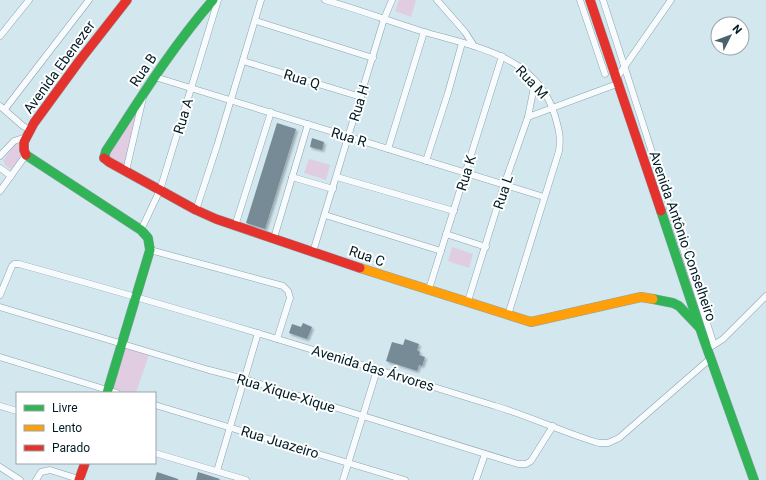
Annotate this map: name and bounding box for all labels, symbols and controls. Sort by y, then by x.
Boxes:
north arrow [710,16,750,56]
street label: Avenida Ebenezer [20,17,98,116]
text: N [730,22,745,37]
street label: Rua B [126,51,160,89]
street label: Rua M [513,62,551,102]
street label: Rua Q [282,66,322,92]
street label: Rua H [346,83,372,123]
street label: Rua A [170,96,196,136]
street label: Rua R [329,124,369,150]
street label: Avenida Antônio Conselheiro [646,149,720,323]
street label: Rua K [453,153,479,193]
street label: Rua L [490,172,516,211]
street label: Rua C [347,242,387,270]
street label: Avenida das Árvores [310,341,436,394]
street label: Rua Xique-Xique [235,370,337,416]
legend [16,392,156,464]
text: Livre [52,401,78,415]
text: Lento [52,421,82,435]
street label: Rua Juazeiro [239,423,321,461]
text: Parado [52,441,90,455]

